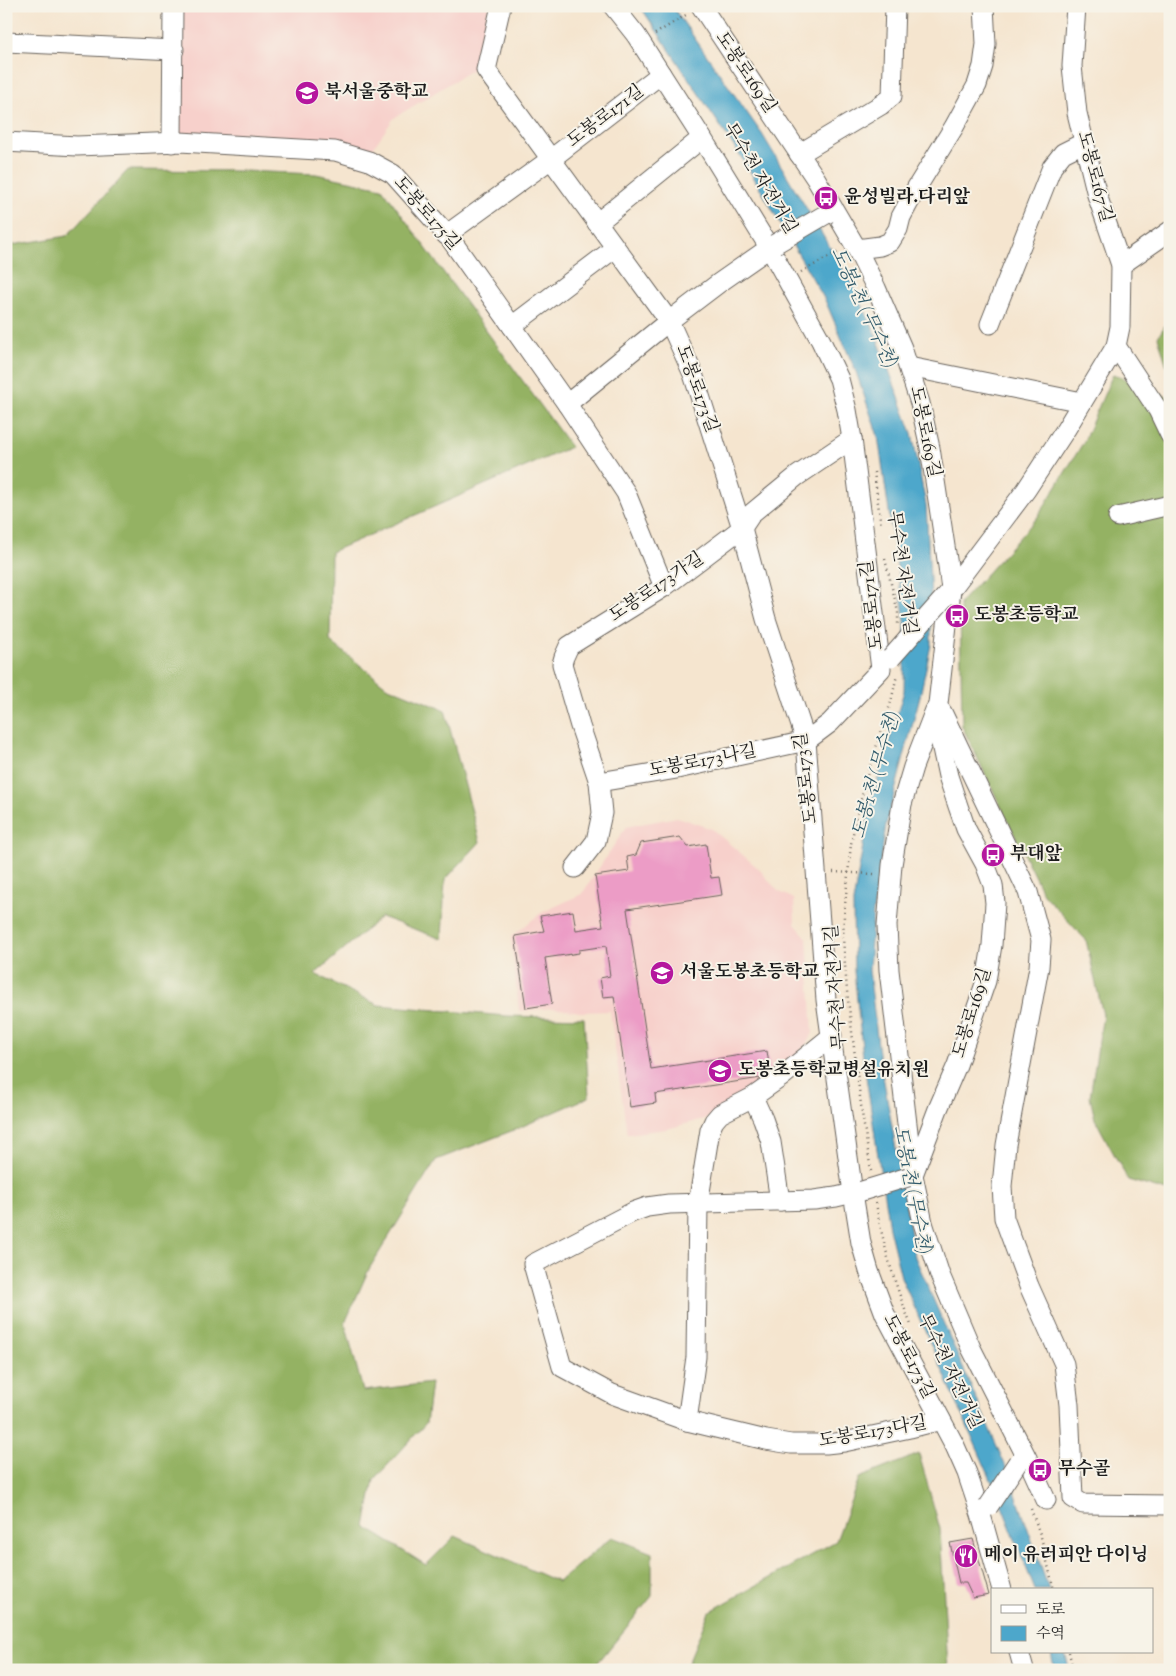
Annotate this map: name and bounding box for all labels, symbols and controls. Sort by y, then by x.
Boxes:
street label: 도봉로169길 [708,27,782,119]
street label: 도봉로171길 [562,79,650,155]
school or university icon: 북서울중학교 [294,80,320,106]
place label: 북서울중학교 [324,80,429,106]
street label: 무수천 자전거길 [716,118,802,240]
street label: 도봉로167길 [1069,128,1119,226]
street label: 도봉로175길 [386,171,466,257]
bus stop icon: 윤성빌라.다리앞 [813,185,839,211]
place label: 윤성빌라.다리앞 [844,185,971,211]
water label: 도봉1천 (무수천) [823,243,903,373]
street label: 도봉로173길 [668,341,724,437]
street label: 도봉로169길 [902,384,946,480]
street label: 무수천 자전거길 [879,509,923,637]
street label: 도봉로173가길 [604,547,710,629]
street label: 도봉로171길 [855,558,891,652]
bus stop icon: 도봉초등학교 [944,603,970,629]
place label: 도봉초등학교 [974,603,1079,629]
water label: 도봉1천 (무수천) [846,708,908,842]
street label: 도봉로173길 [788,731,826,825]
street label: 도봉로173나길 [647,739,759,785]
bus stop icon: 부대앞 [980,842,1006,868]
place label: 부대앞 [1010,842,1063,868]
street label: 무수천 자전거길 [820,923,854,1051]
school or university icon: 서울도봉초등학교 [649,960,675,986]
place label: 서울도봉초등학교 [680,960,820,986]
street label: 도봉로169길 [947,965,999,1061]
school or university icon: 도봉초등학교병설유치원 [707,1058,733,1084]
place label: 도봉초등학교병설유치원 [738,1058,929,1084]
water label: 도봉1천 (무수천) [885,1123,937,1257]
street label: 도봉로173길 [876,1310,940,1404]
street label: 무수천 자전거길 [910,1310,988,1434]
street label: 도봉로173다길 [817,1411,929,1455]
bus stop icon: 무수골 [1027,1457,1053,1483]
place label: 무수골 [1058,1457,1111,1483]
restaurant icon: 메이 유러피안 다이닝 [953,1543,979,1569]
place label: 메이 유러피안 다이닝 [984,1543,1148,1569]
legend [991,1588,1154,1654]
text: 도로 [1036,1600,1065,1621]
text: 수역 [1036,1624,1065,1645]

